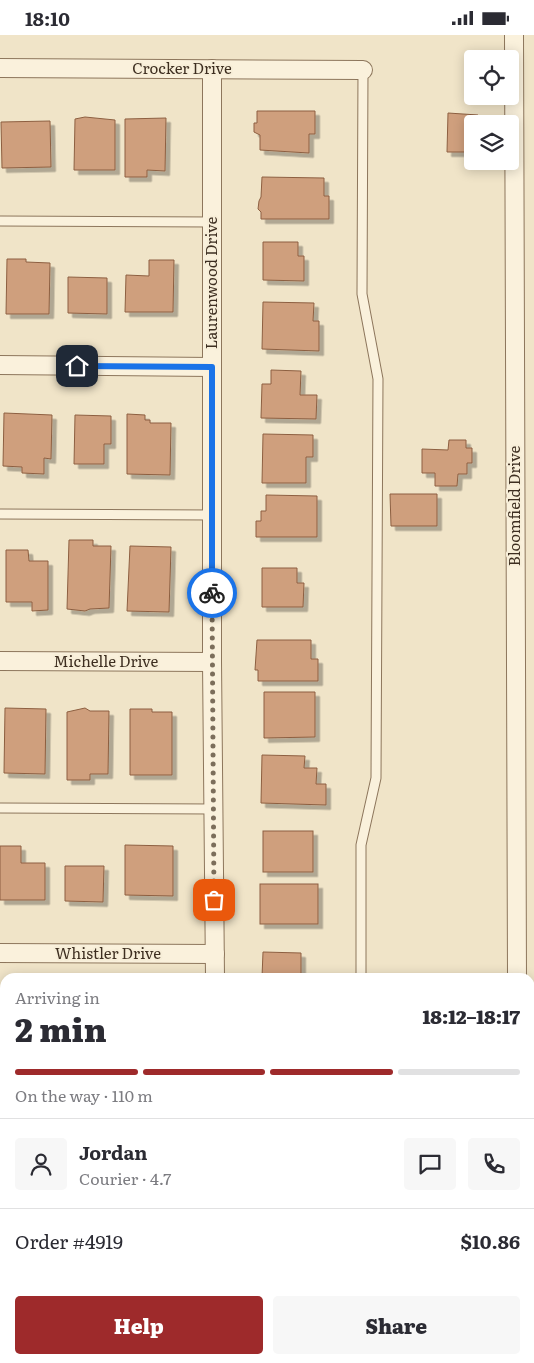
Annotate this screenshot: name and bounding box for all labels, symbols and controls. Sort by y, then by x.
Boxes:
text: 18:10 [25,4,70,32]
map controls [464,50,519,170]
button: locate [464,50,519,105]
street label: Crocker Drive [132,56,232,79]
button: layers [464,115,519,170]
street label: Laurenwood Drive [199,217,222,349]
pin [56,345,98,387]
icon: home [63,352,91,380]
street label: Bloomfield Drive [502,446,525,566]
courier [187,568,237,618]
icon: bike [198,579,226,607]
street label: Michelle Drive [54,649,159,672]
pin [193,879,235,921]
icon: bag [200,886,228,914]
street label: Whistler Drive [55,941,161,964]
text: Arriving in [15,985,100,1009]
text: 18:12–18:17 [422,1002,520,1030]
text: 2 min [15,1004,107,1052]
text: On the way · 110 m [15,1083,153,1107]
button: person [15,1138,67,1190]
text: Jordan [79,1138,148,1166]
button: chat [404,1138,456,1190]
button: phone [468,1138,520,1190]
text: Courier · 4.7 [79,1166,171,1190]
text: Order #4919 [15,1227,123,1255]
text: $10.86 [461,1227,520,1255]
button: Help [15,1296,263,1354]
button: Share [273,1296,520,1354]

